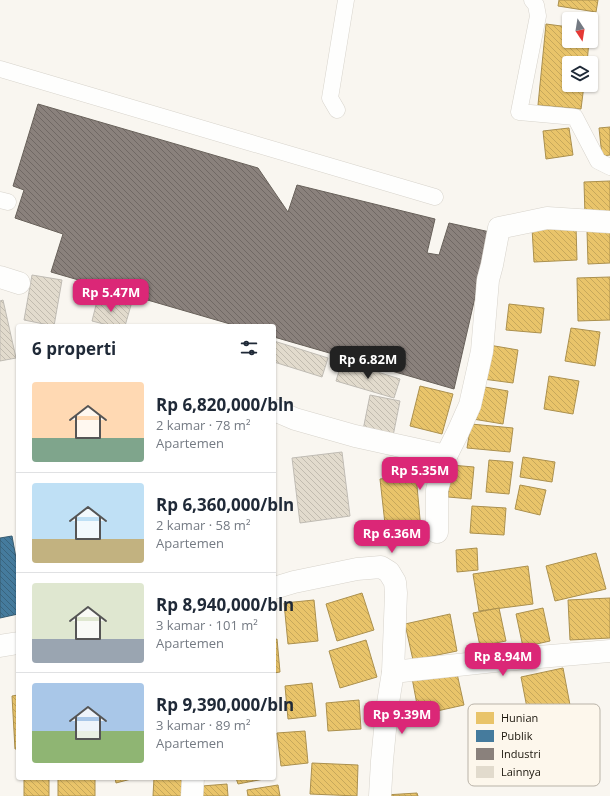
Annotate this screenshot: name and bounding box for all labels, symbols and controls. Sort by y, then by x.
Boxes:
north arrow [562,12,598,48]
map controls [562,12,598,92]
button: layers [562,56,598,92]
pin: Rp 5.47M [70,279,152,313]
text: Rp 5.47M [82,283,140,301]
text: 6 properti [32,337,116,360]
icon: filters [238,337,260,359]
pin: Rp 6.82M [327,346,409,380]
text: Rp 6.82M [339,350,397,368]
text: Rp 6,820,000/bln [156,393,294,416]
icon: home [64,398,112,446]
text: 2 kamar · 78 m² [156,416,250,434]
text: Apartemen [156,434,224,452]
pin: Rp 5.35M [379,457,461,491]
text: Rp 5.35M [391,461,449,479]
text: Rp 6,360,000/bln [156,493,294,516]
icon: home [64,499,112,547]
text: 2 kamar · 58 m² [156,516,250,534]
pin: Rp 6.36M [351,520,433,554]
text: Rp 6.36M [363,524,421,542]
text: Apartemen [156,534,224,552]
text: Rp 8,940,000/bln [156,593,294,616]
icon: home [64,599,112,647]
text: 3 kamar · 101 m² [156,616,258,634]
text: Apartemen [156,634,224,652]
pin: Rp 8.94M [462,643,544,677]
text: Rp 8.94M [474,647,532,665]
text: Rp 9,390,000/bln [156,693,294,716]
icon: home [64,699,112,747]
pin: Rp 9.39M [361,701,443,735]
legend [468,704,600,786]
text: Rp 9.39M [373,705,431,723]
text: Hunian [501,710,538,725]
text: 3 kamar · 89 m² [156,716,250,734]
text: Publik [501,728,533,743]
text: Apartemen [156,734,224,752]
text: Industri [501,746,541,761]
text: Lainnya [501,764,541,779]

